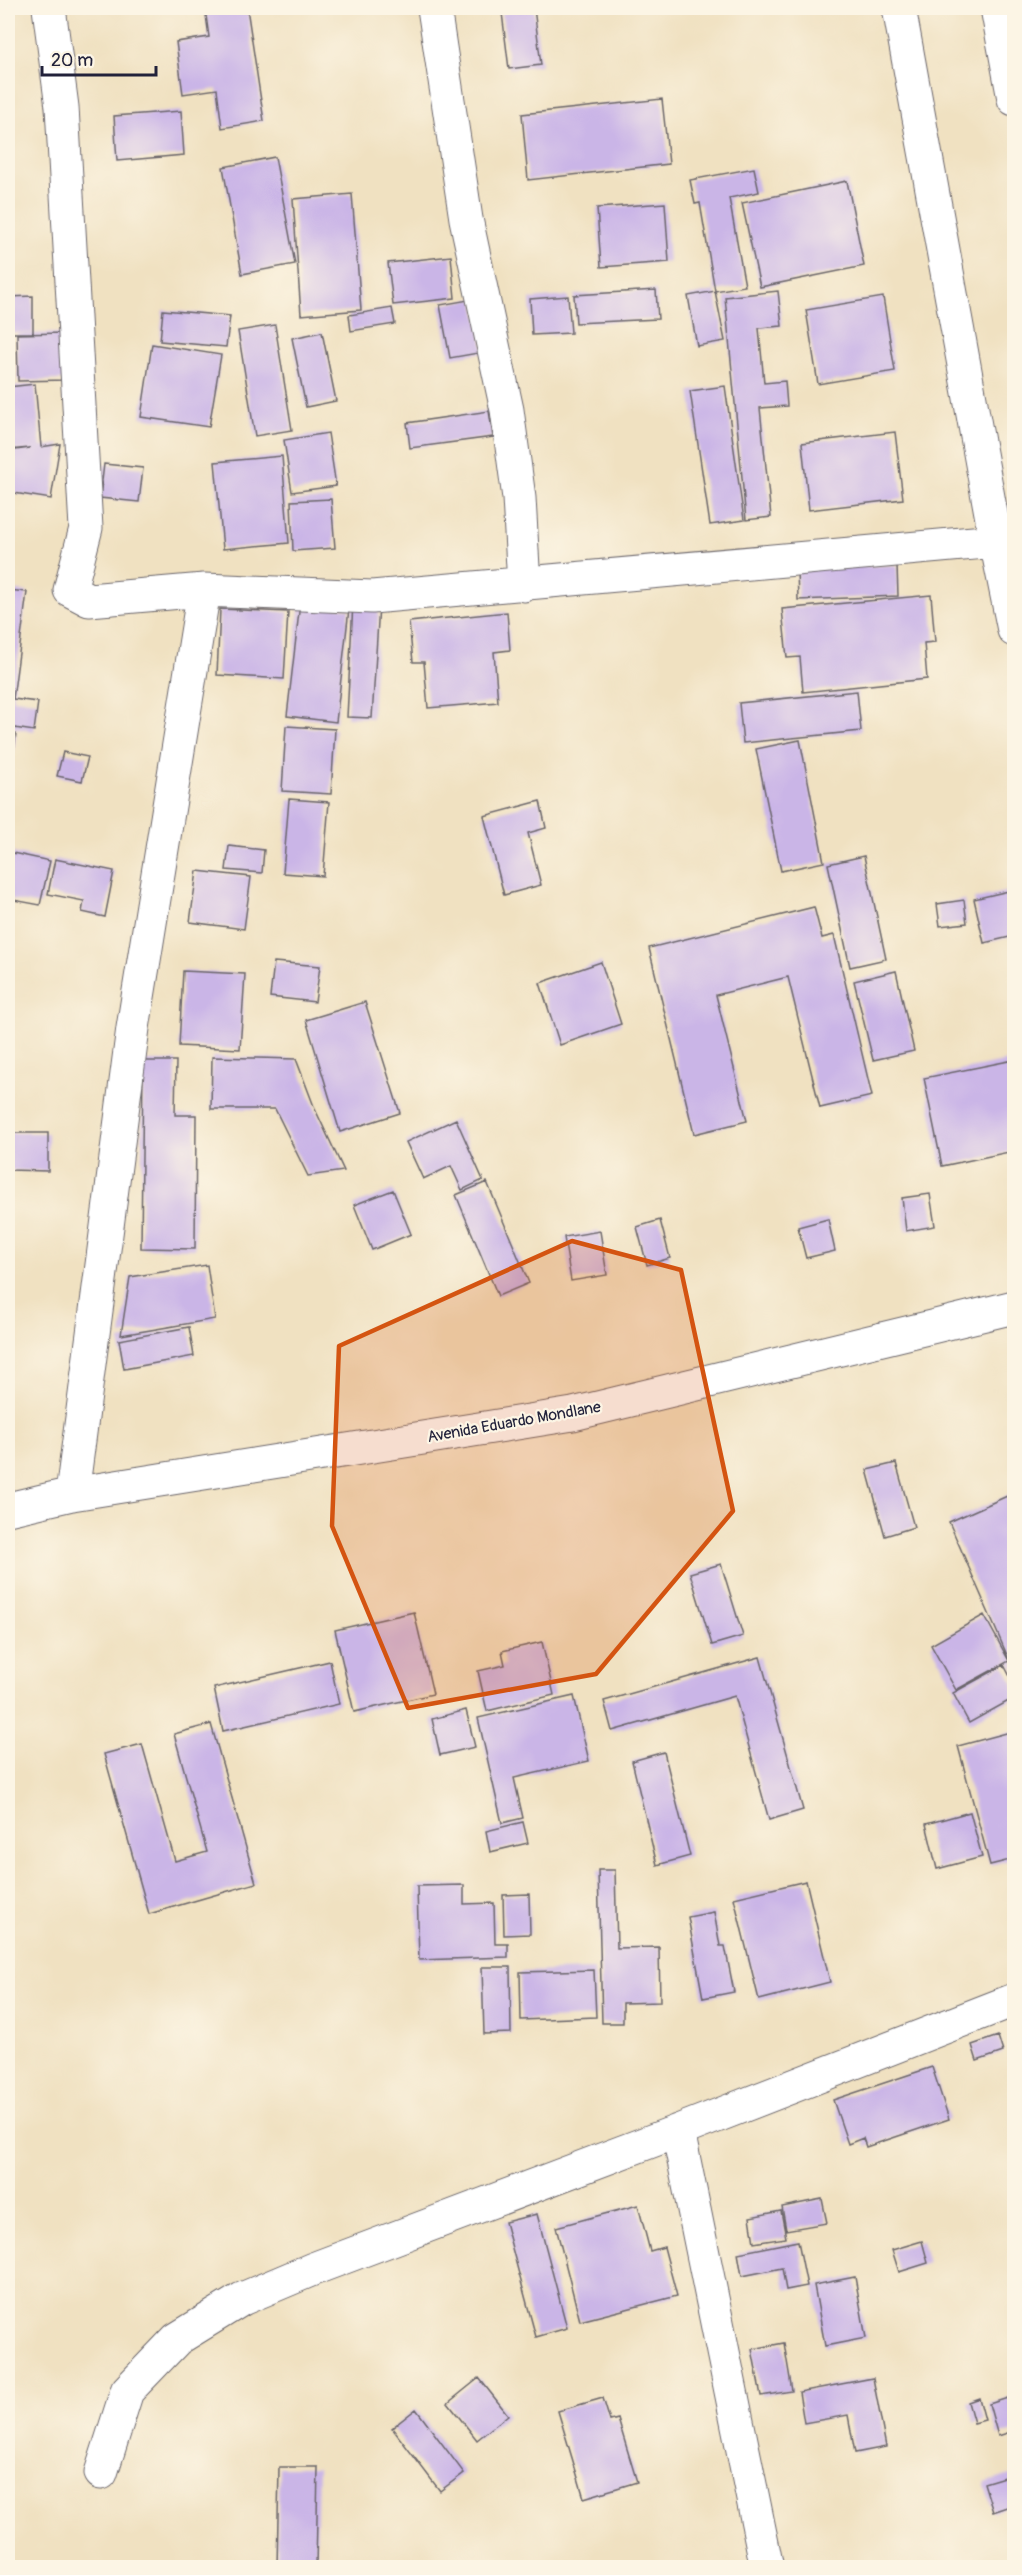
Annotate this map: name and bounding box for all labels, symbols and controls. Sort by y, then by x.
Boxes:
scale bar [42,39,156,77]
text: 20 m [51,49,93,72]
street label: Avenida Eduardo Mondlane [426,1397,603,1447]

